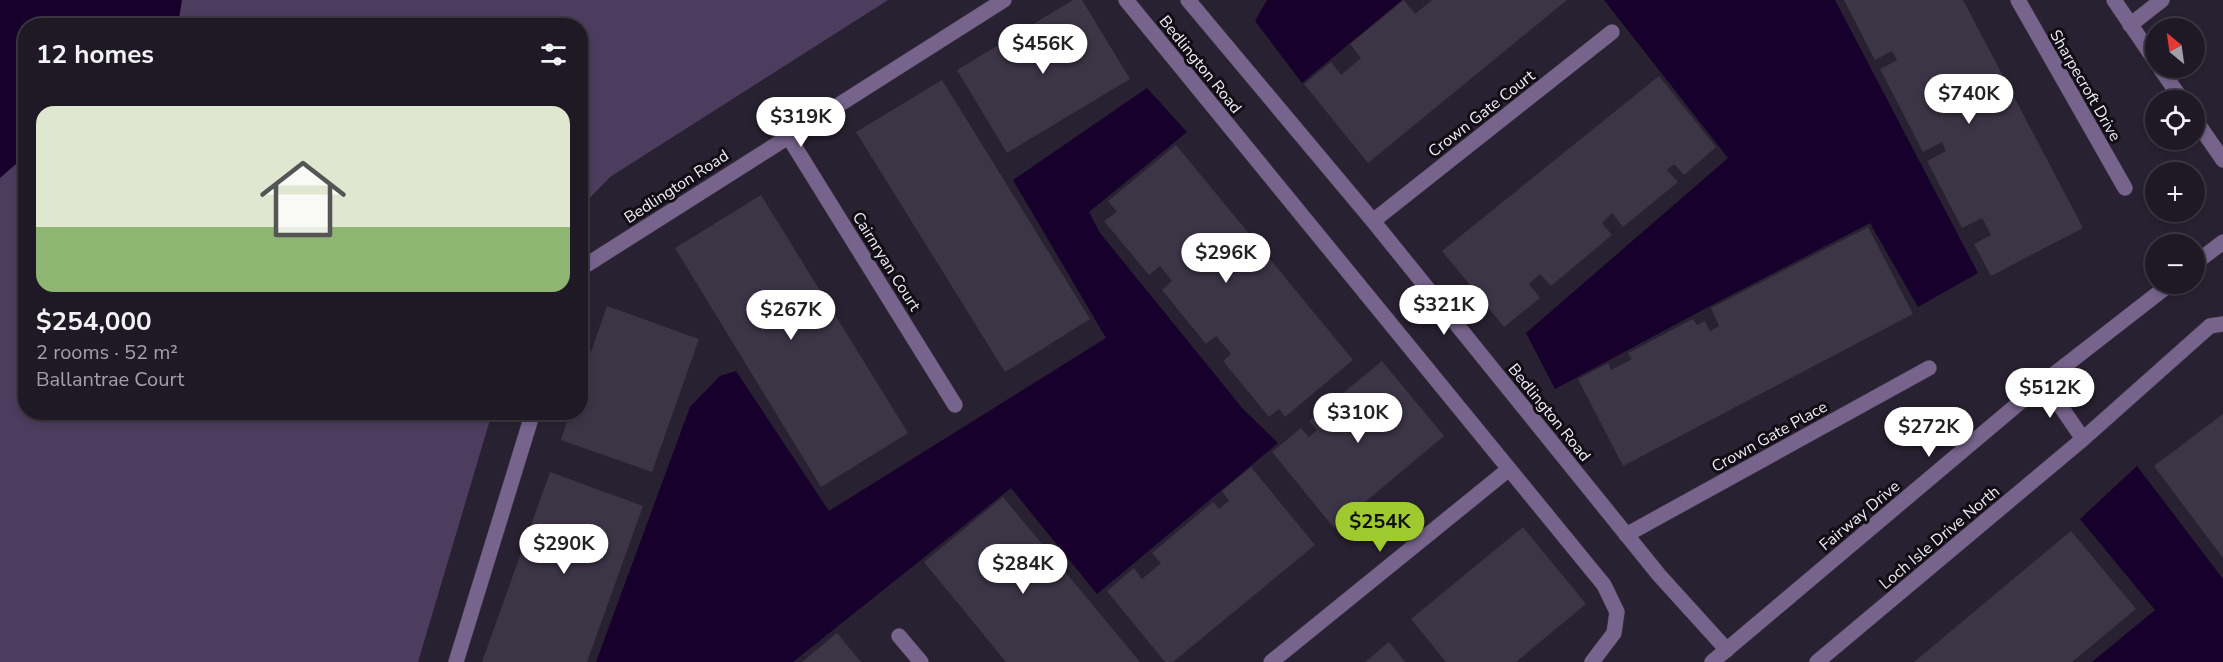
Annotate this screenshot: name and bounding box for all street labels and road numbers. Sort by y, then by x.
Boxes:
street label: Bedlington Road [1154,11,1247,118]
street label: Sharpecroft Drive [2044,26,2126,145]
street label: Crown Gate Court [1424,65,1540,162]
street label: Bedlington Road [620,145,733,229]
street label: Cairnryan Court [847,208,926,316]
street label: Bedlington Road [1503,359,1596,466]
street label: Crown Gate Place [1708,396,1831,478]
street label: Fairway Drive [1815,476,1905,556]
street label: Loch Isle Drive North [1875,481,2004,595]

